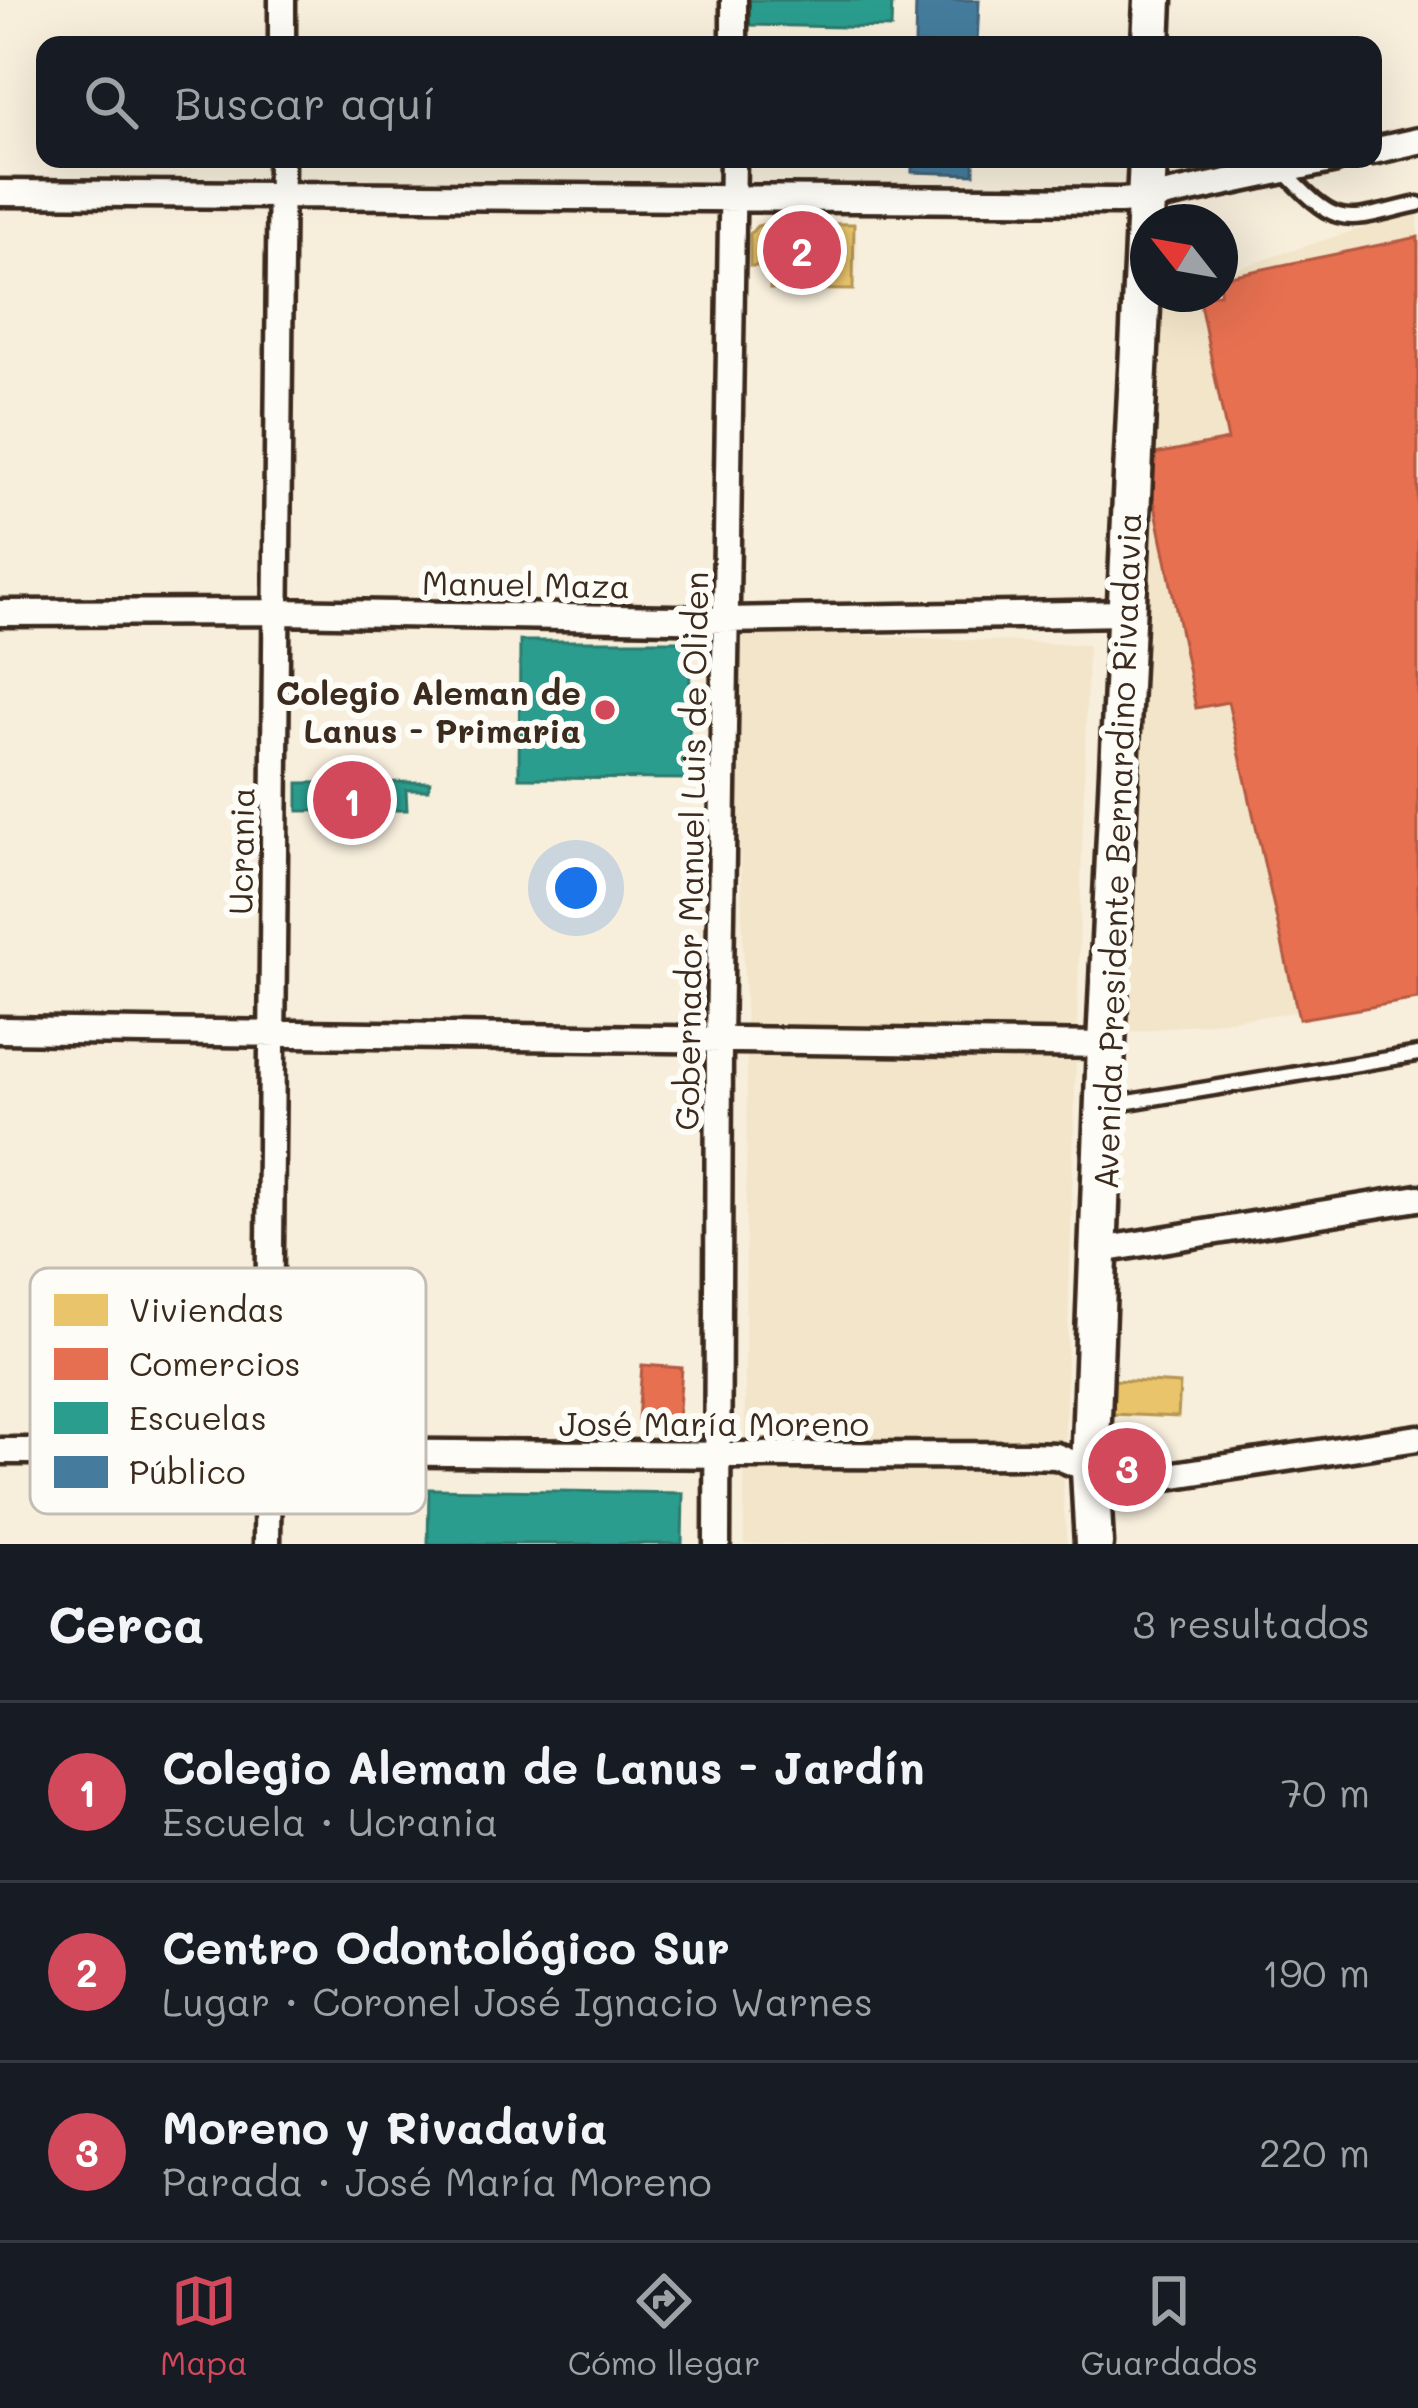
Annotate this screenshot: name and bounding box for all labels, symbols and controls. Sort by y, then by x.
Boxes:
search box [36,36,1382,168]
icon: search [78,69,144,135]
text: Buscar aquí [174,73,436,131]
north arrow [1130,204,1238,312]
pin: 2 [763,205,841,295]
street label: Avenida Presidente Bernardino Rivadavia [1083,512,1149,1190]
street label: Manuel Maza [422,560,630,606]
street label: Gobernador Manuel Luis de Oliden [664,571,716,1131]
place label: Colegio Aleman de Lanus - Primaria [276,670,581,751]
marker: Colegio Aleman de Lanus - Primaria [592,697,618,723]
pin: 1 [313,755,391,845]
street label: Ucrania [217,787,263,915]
your location [546,858,606,918]
legend [30,1268,426,1514]
text: Viviendas [129,1287,284,1330]
text: Comercios [129,1341,301,1384]
text: Escuelas [129,1395,267,1438]
street label: José María Moreno [559,1401,869,1444]
pin: 3 [1088,1422,1166,1512]
text: Público [129,1449,246,1492]
text: Cerca [48,1589,205,1656]
text: 3 resultados [1133,1597,1370,1648]
text: Colegio Aleman de Lanus - Jardín [162,1737,925,1795]
text: 1 [78,1766,96,1817]
text: 70 m [1281,1766,1370,1817]
text: Escuela · Ucrania [162,1795,498,1846]
text: Centro Odontológico Sur [162,1917,730,1975]
text: 2 [76,1946,98,1997]
text: 190 m [1262,1946,1370,1997]
text: Lugar · Coronel José Ignacio Warnes [162,1975,873,2026]
text: Moreno y Rivadavia [162,2097,608,2155]
text: 3 [75,2126,99,2177]
text: 220 m [1259,2126,1370,2177]
text: Parada · José María Moreno [162,2155,712,2206]
tab: Mapa [160,2268,248,2383]
tab: Cómo llegar [568,2268,760,2383]
tab: Guardados [1080,2268,1258,2383]

